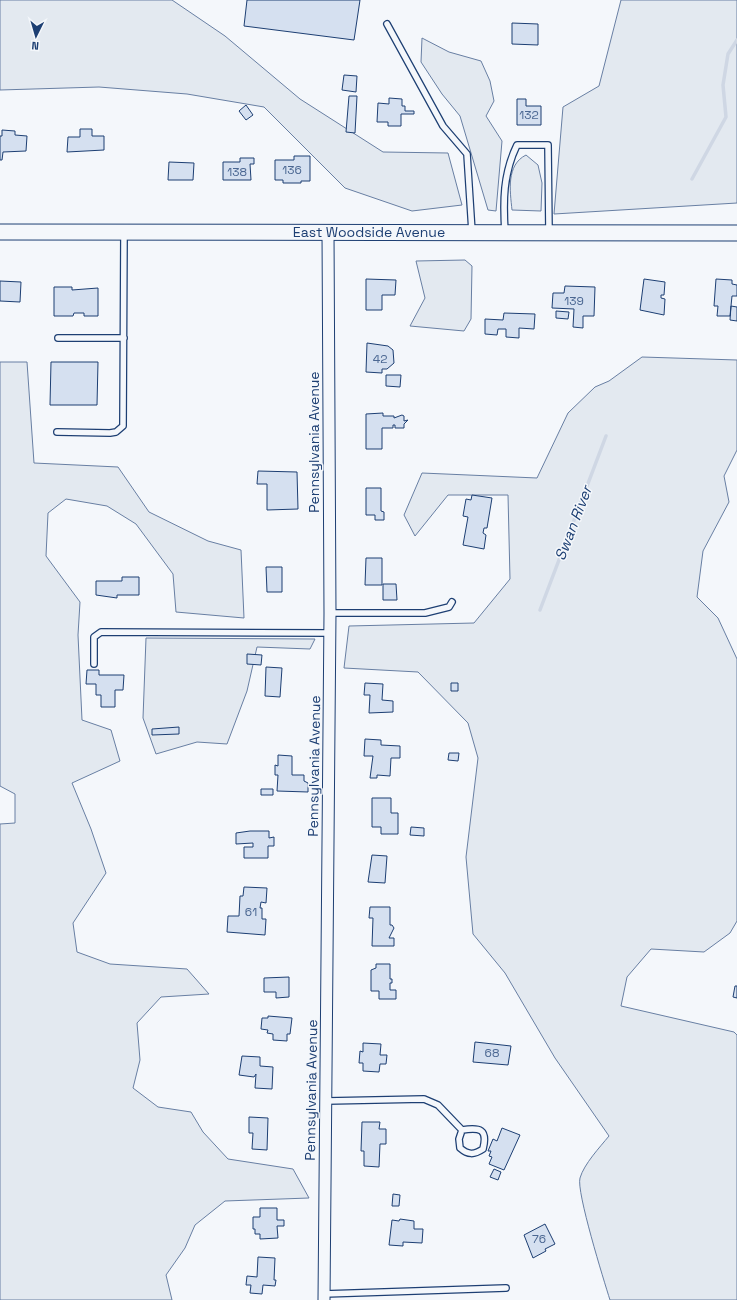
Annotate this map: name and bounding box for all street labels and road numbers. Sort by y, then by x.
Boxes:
street label: East Woodside Avenue [293,223,445,241]
street label: Pennsylvania Avenue [305,371,323,513]
street label: Pennsylvania Avenue [304,695,324,837]
street label: Pennsylvania Avenue [301,1019,321,1161]

